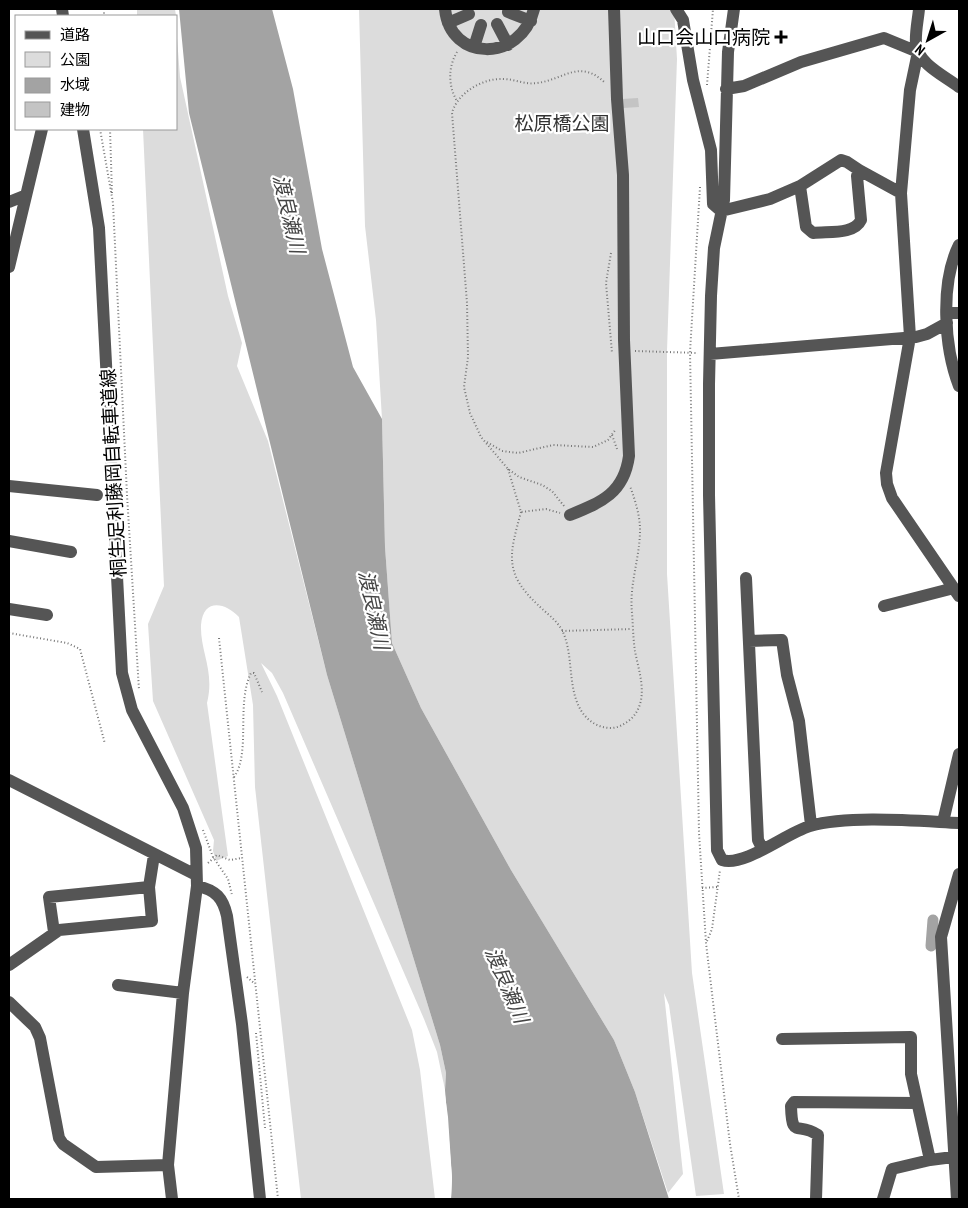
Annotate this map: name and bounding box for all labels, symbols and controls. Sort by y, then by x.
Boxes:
legend [15,15,178,130]
north arrow [903,15,953,65]
text: 道路 [60,25,90,44]
place label: 山口会山口病院 [637,25,770,49]
marker: 山口会山口病院 [774,30,788,44]
text: N [911,41,928,59]
text: 公園 [60,50,90,69]
text: 水域 [60,75,90,94]
text: 建物 [60,100,90,119]
park label: 松原橋公園 [514,111,610,135]
water label: 渡良瀬川 [267,172,311,258]
street label: 桐生足利藤岡自転車道線 [96,368,130,578]
water label: 渡良瀬川 [353,568,395,654]
water label: 渡良瀬川 [479,943,535,1029]

